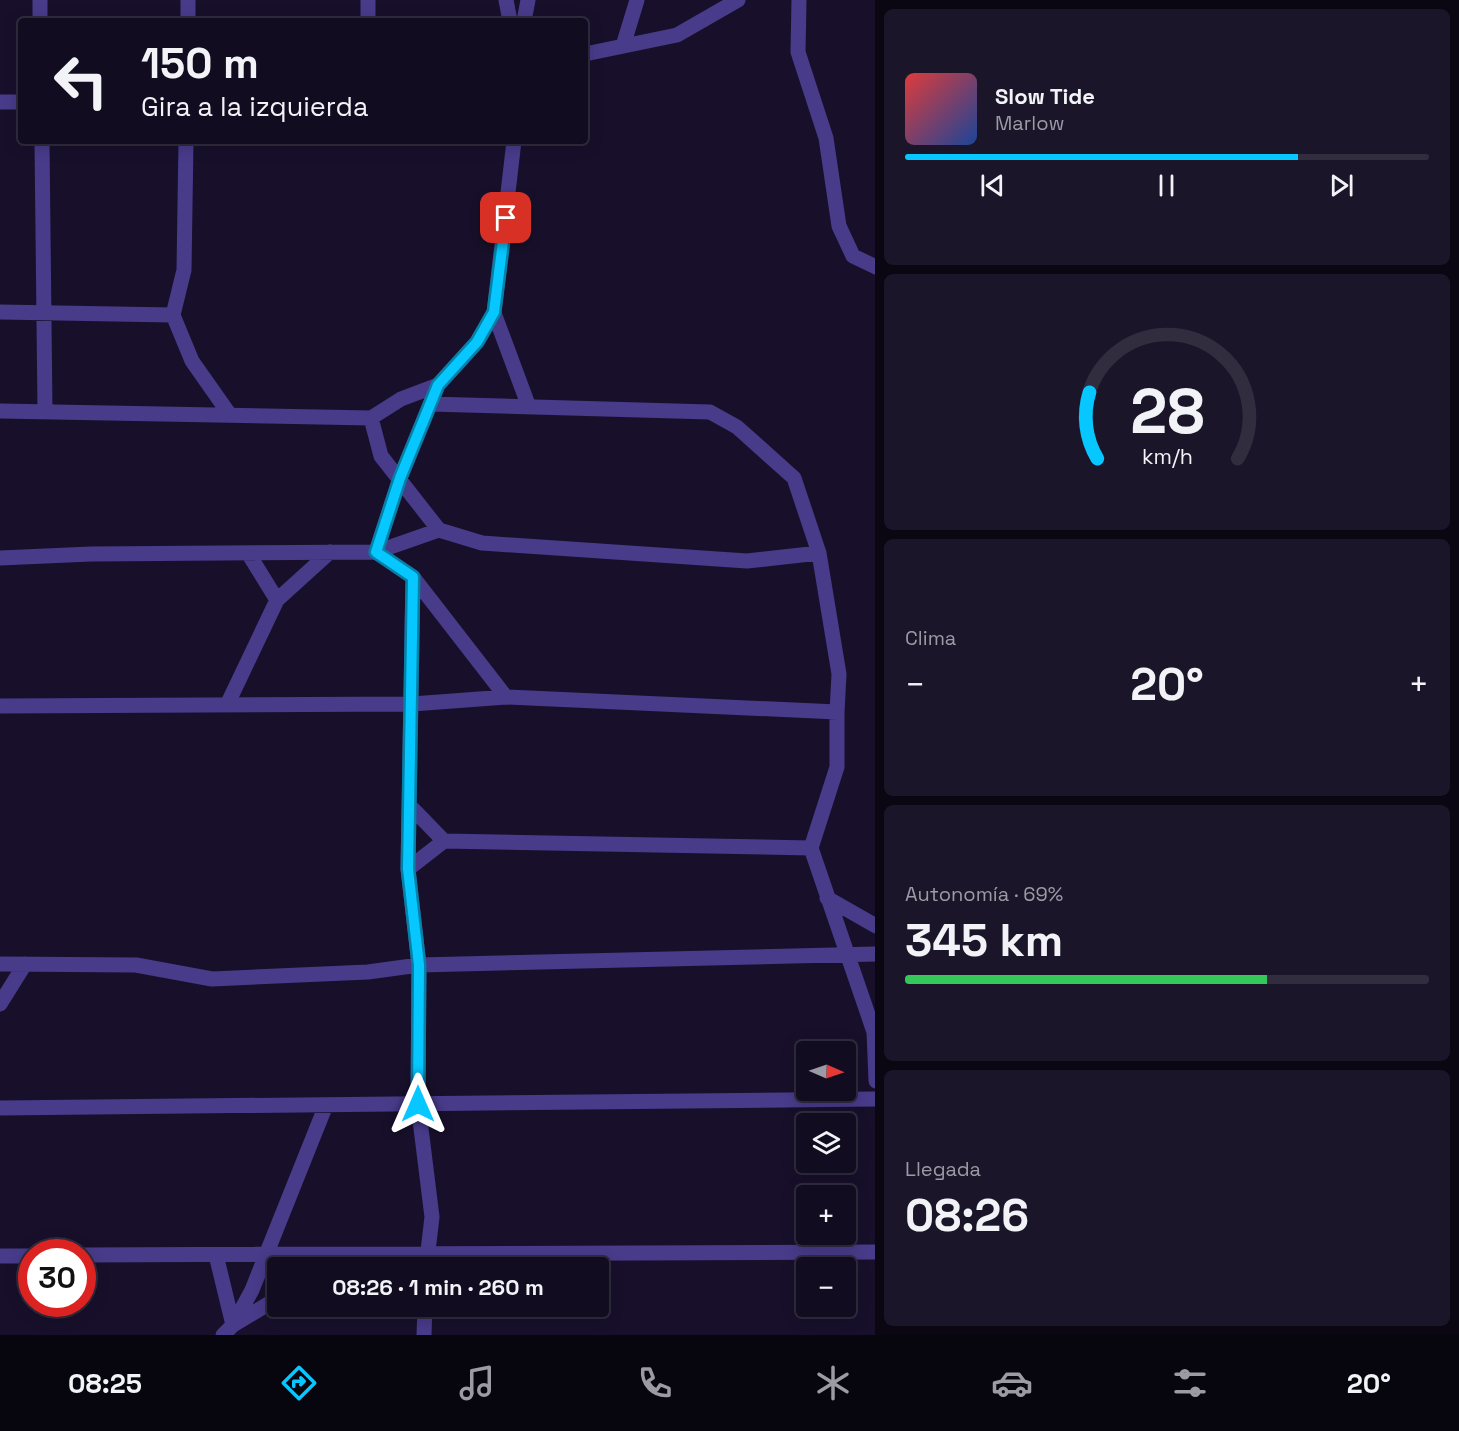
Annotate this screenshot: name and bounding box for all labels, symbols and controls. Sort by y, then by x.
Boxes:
text: 150 m [141,37,259,90]
icon: left [42,42,120,120]
text: Slow Tide [995,82,1095,110]
text: Gira a la izquierda [141,89,368,124]
text: Marlow [995,110,1064,136]
icon: previous [976,169,1009,202]
icon: pause [1150,169,1183,202]
icon: next [1325,169,1358,202]
pin [480,192,531,243]
icon: arrive [489,201,522,234]
text: 28 [1130,372,1204,451]
text: km/h [1141,444,1193,471]
text: Clima [905,625,956,651]
text: 20° [1130,656,1204,713]
text: − [905,664,925,706]
text: + [1409,664,1429,706]
text: Autonomía · 69% [905,881,1063,907]
text: 345 km [905,912,1063,969]
north arrow [796,1041,856,1101]
map controls [796,1041,856,1317]
position arrow [386,1072,450,1136]
button: layers [796,1113,856,1173]
text: Llegada [905,1156,981,1182]
button: + [796,1185,856,1245]
text: 08:26 [905,1187,1029,1244]
speed limit sign: 30 [18,1239,96,1317]
button: − [796,1257,856,1317]
text: 08:26 · 1 min · 260 m [332,1273,544,1301]
icon: directions [278,1362,320,1404]
icon: music [456,1362,498,1404]
icon: phone [634,1362,676,1404]
icon: climate [812,1362,854,1404]
icon: car [991,1362,1033,1404]
icon: filters [1169,1362,1211,1404]
text: 08:25 [68,1366,142,1401]
text: 20° [1347,1366,1391,1401]

